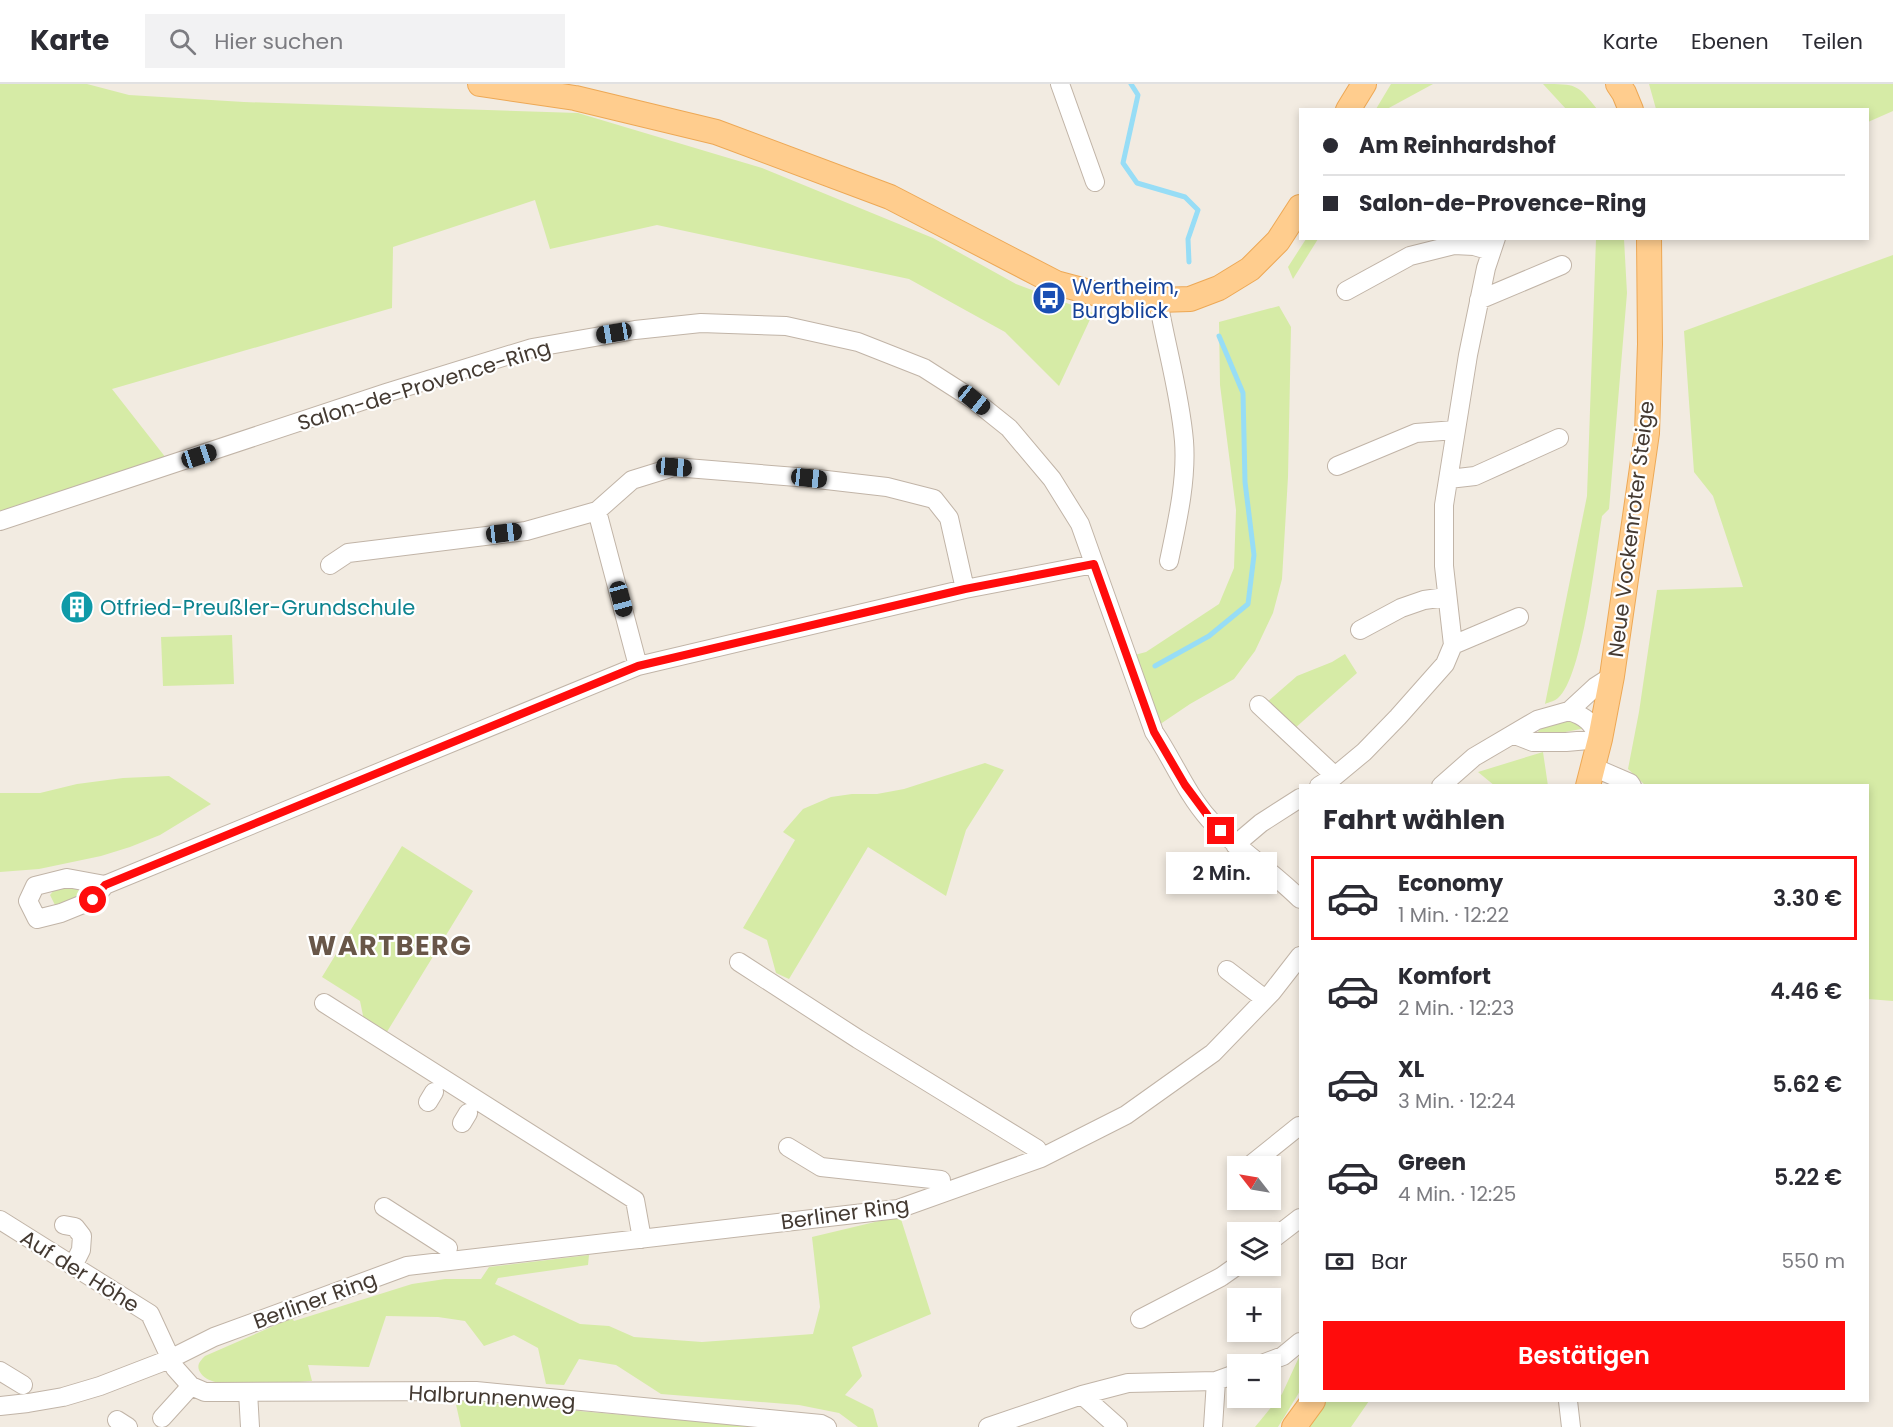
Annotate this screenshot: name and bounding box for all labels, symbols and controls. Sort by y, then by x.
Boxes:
search box [145,14,565,68]
text: Karte [30,21,109,60]
icon: search [166,25,199,58]
text: Hier suchen [214,26,343,57]
text: Karte [1603,27,1658,56]
text: Ebenen [1691,27,1769,56]
text: Teilen [1802,27,1863,56]
text: Am Reinhardshof [1359,130,1556,161]
text: Salon-de-Provence-Ring [1359,188,1646,219]
place label: Wertheim, Burgblick [1072,272,1178,325]
bus stop icon: Wertheim, Burgblick [1031,280,1067,316]
car [595,321,633,345]
street label: Salon-de-Provence-Ring [294,333,554,437]
car [954,382,994,418]
street label: Neue Vockenroter Steige [1601,399,1661,659]
car [179,442,219,470]
car [655,456,693,478]
car [790,467,828,489]
car [485,522,523,544]
car [608,579,634,619]
building icon: Otfried-Preußler-Grundschule [59,589,95,625]
place label: Otfried-Preußler-Grundschule [100,593,415,622]
text: Fahrt wählen [1323,801,1505,838]
route end [1207,817,1234,844]
callout: 2 Min. [1166,852,1276,894]
text: 2 Min. [1192,859,1251,887]
text: Economy [1398,868,1503,899]
icon: car [1326,871,1380,925]
text: 3.30 € [1773,883,1842,914]
route start [79,886,106,913]
text: 1 Min. · 12:22 [1398,901,1509,929]
district label: WARTBERG [308,927,472,964]
text: Komfort [1398,961,1491,992]
icon: car [1326,964,1380,1018]
text: 4.46 € [1770,976,1842,1007]
text: 2 Min. · 12:23 [1398,994,1514,1022]
text: XL [1398,1054,1424,1085]
icon: car [1326,1057,1380,1111]
text: 5.62 € [1773,1069,1842,1100]
text: 3 Min. · 12:24 [1398,1087,1515,1115]
text: Green [1398,1147,1466,1178]
icon: car [1326,1150,1380,1204]
north arrow [1227,1156,1281,1210]
map controls [1227,1156,1281,1408]
text: 5.22 € [1774,1162,1842,1193]
text: 4 Min. · 12:25 [1398,1180,1516,1208]
street label: Berliner Ring [779,1190,911,1236]
button: layers [1227,1222,1281,1276]
street label: Auf der Höhe [15,1223,145,1319]
icon: cash [1323,1245,1356,1278]
text: Bar [1371,1246,1408,1277]
text: 550 m [1781,1247,1845,1275]
street label: Berliner Ring [249,1264,381,1336]
button: + [1227,1288,1281,1342]
button: Bestätigen [1323,1321,1845,1390]
button: − [1227,1354,1281,1408]
street label: Halbrunnenweg [408,1378,576,1416]

